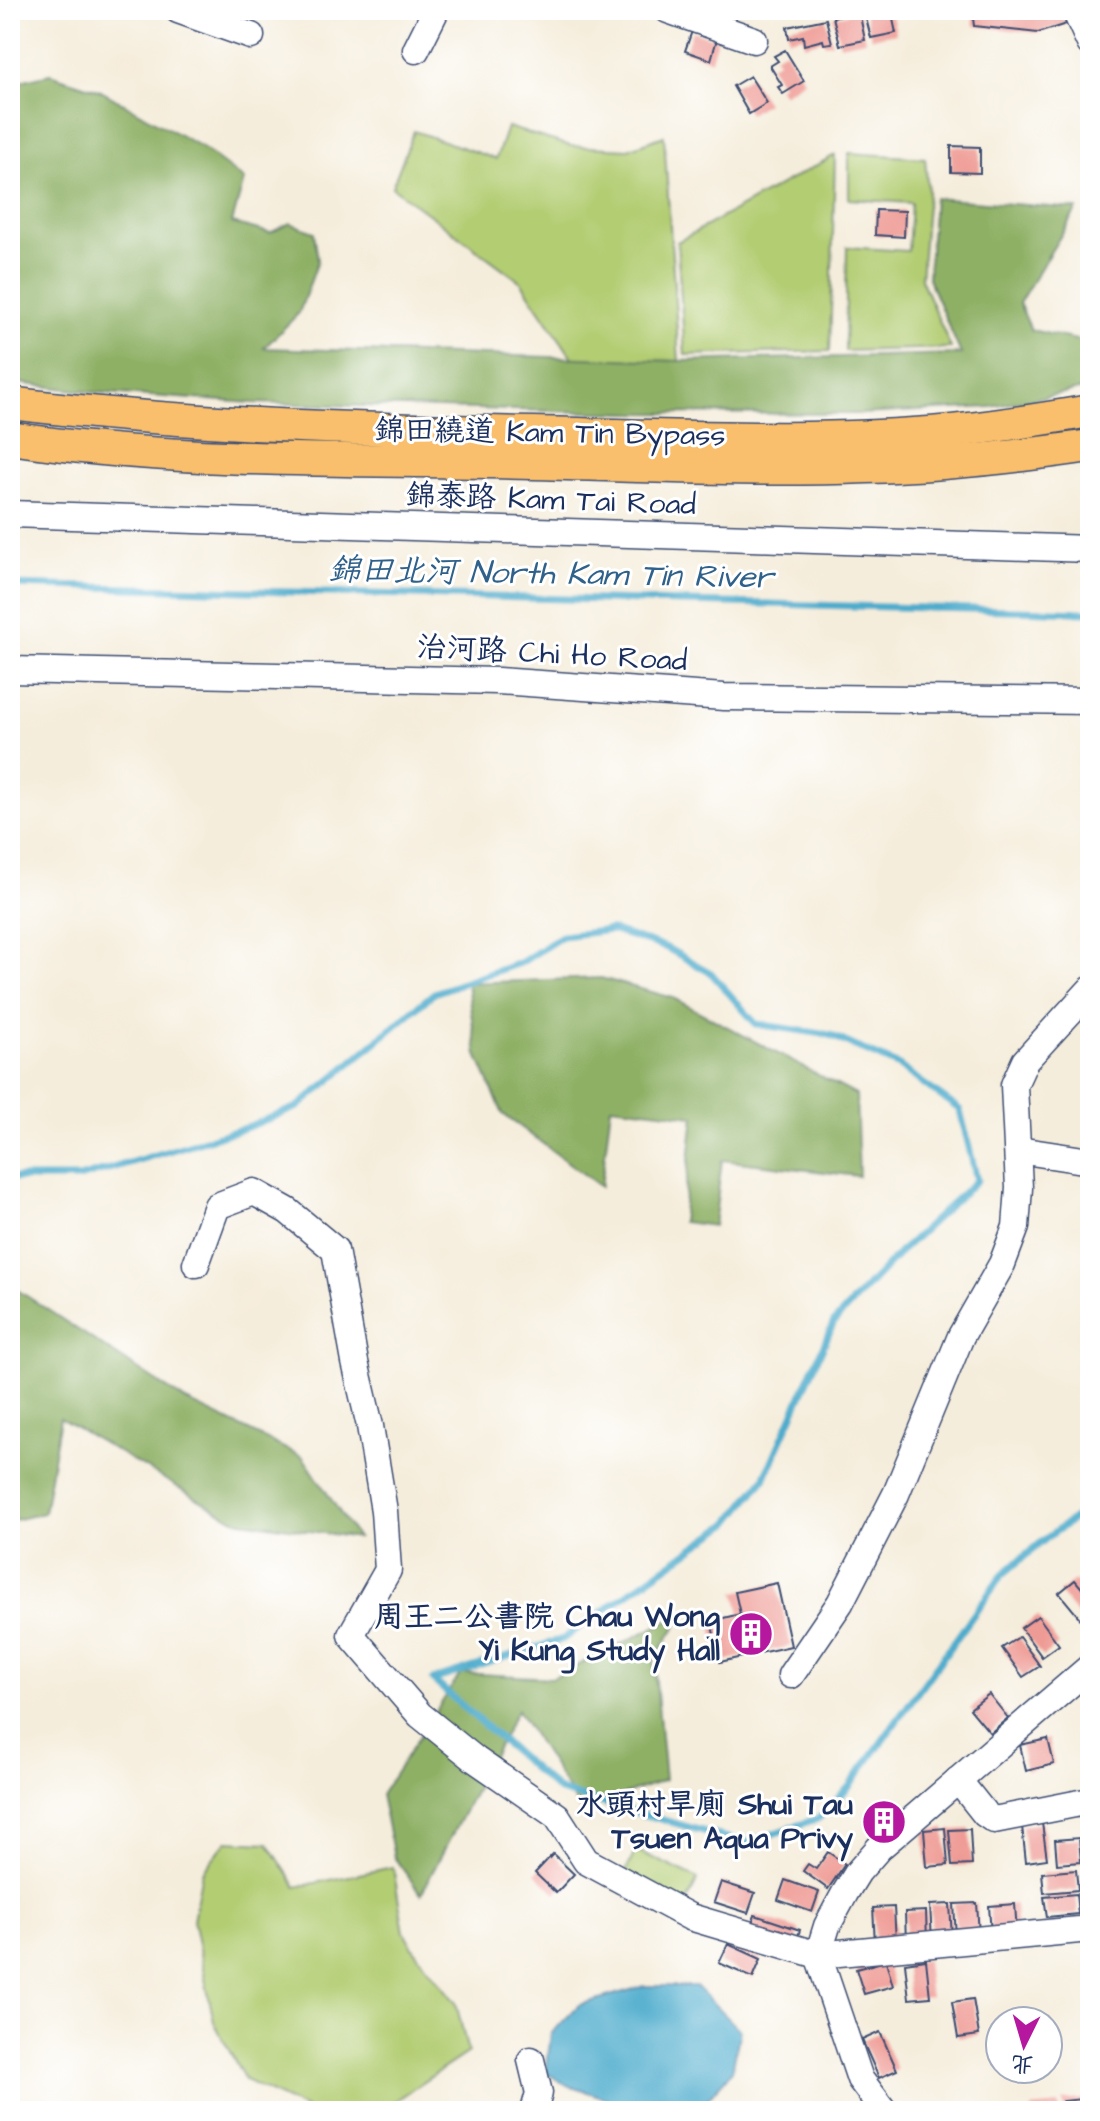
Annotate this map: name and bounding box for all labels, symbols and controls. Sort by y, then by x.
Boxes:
street label: 錦田繞道 Kam Tin Bypass [374,409,726,458]
street label: 錦泰路 Kam Tai Road [405,474,697,526]
water label: 錦田北河 North Kam Tin River [328,548,777,600]
street label: 治河路 Chi Ho Road [416,626,688,682]
place label: 周王二公書院 Chau Wong Yi Kung Study Hall [374,1596,721,1674]
building icon: 周王二公書院 Chau Wong Yi Kung Study Hall [727,1610,775,1658]
place label: 水頭村旱廁 Shui Tau Tsuen Aqua Privy [576,1784,854,1862]
building icon: 水頭村旱廁 Shui Tau Tsuen Aqua Privy [860,1798,908,1846]
north arrow [984,2005,1064,2085]
text: 北 [1010,2047,1035,2080]

